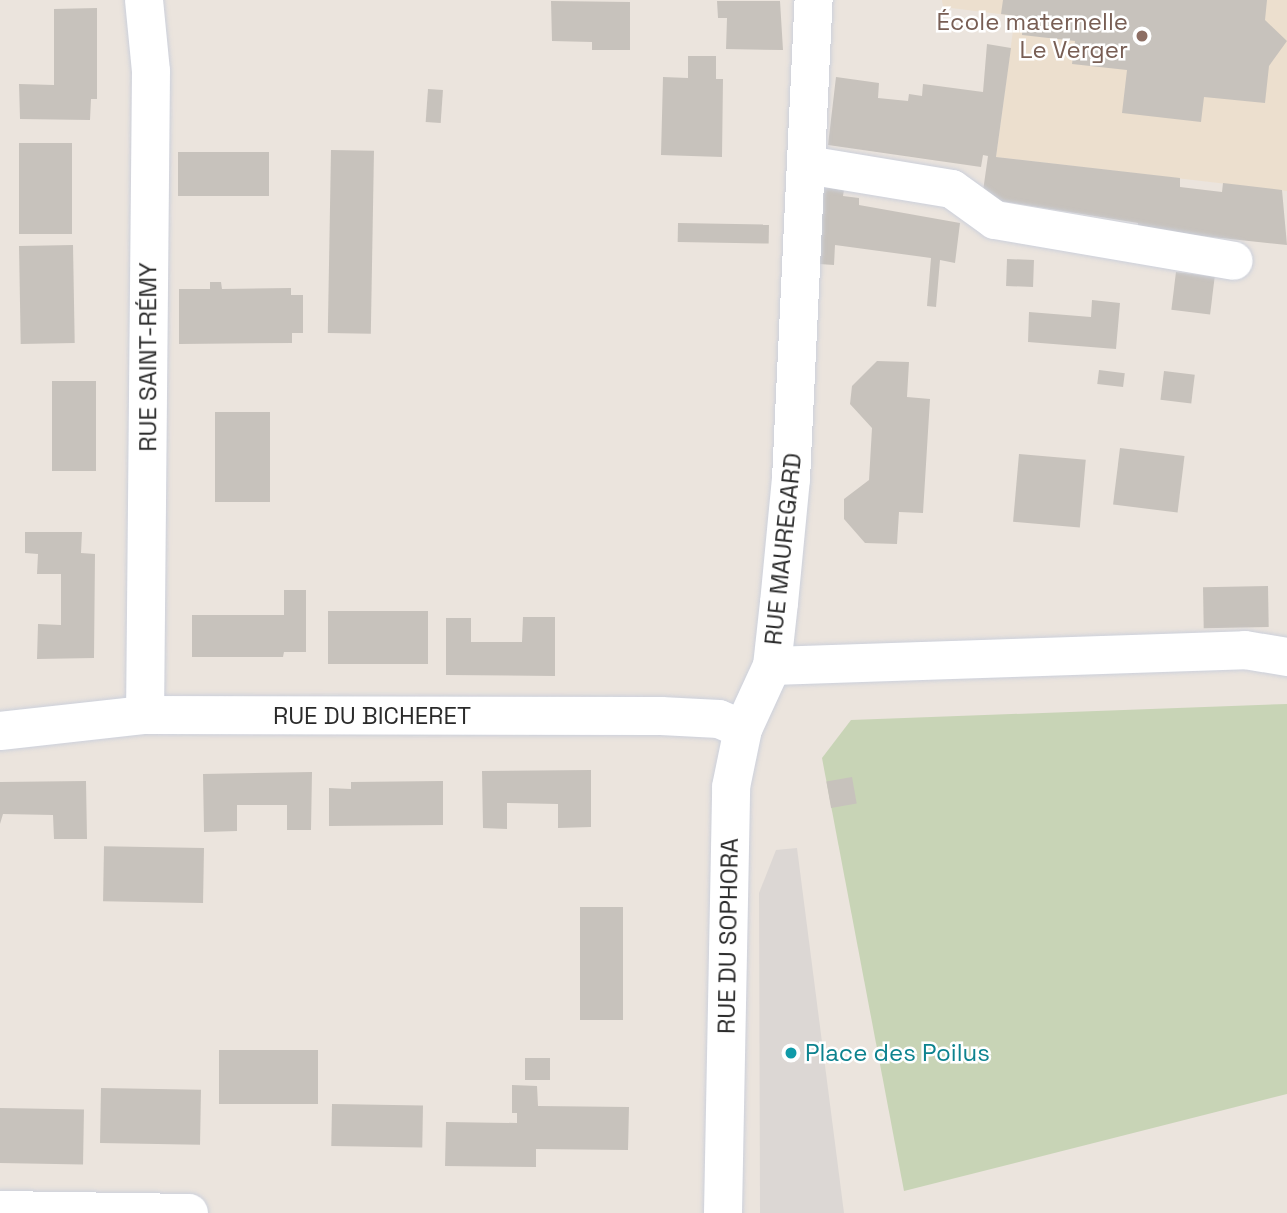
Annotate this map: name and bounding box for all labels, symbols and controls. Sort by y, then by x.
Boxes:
place label: École maternelle Le Verger [937,8,1128,64]
marker: École maternelle Le Verger [1134,28,1150,44]
street label: RUE SAINT-RÉMY [134,262,162,452]
street label: RUE MAUREGARD [759,452,807,646]
street label: RUE DU BICHERET [273,702,471,730]
street label: RUE DU SOPHORA [712,838,744,1034]
place label: Place des Poilus [805,1039,990,1067]
marker: Place des Poilus [783,1045,799,1061]

